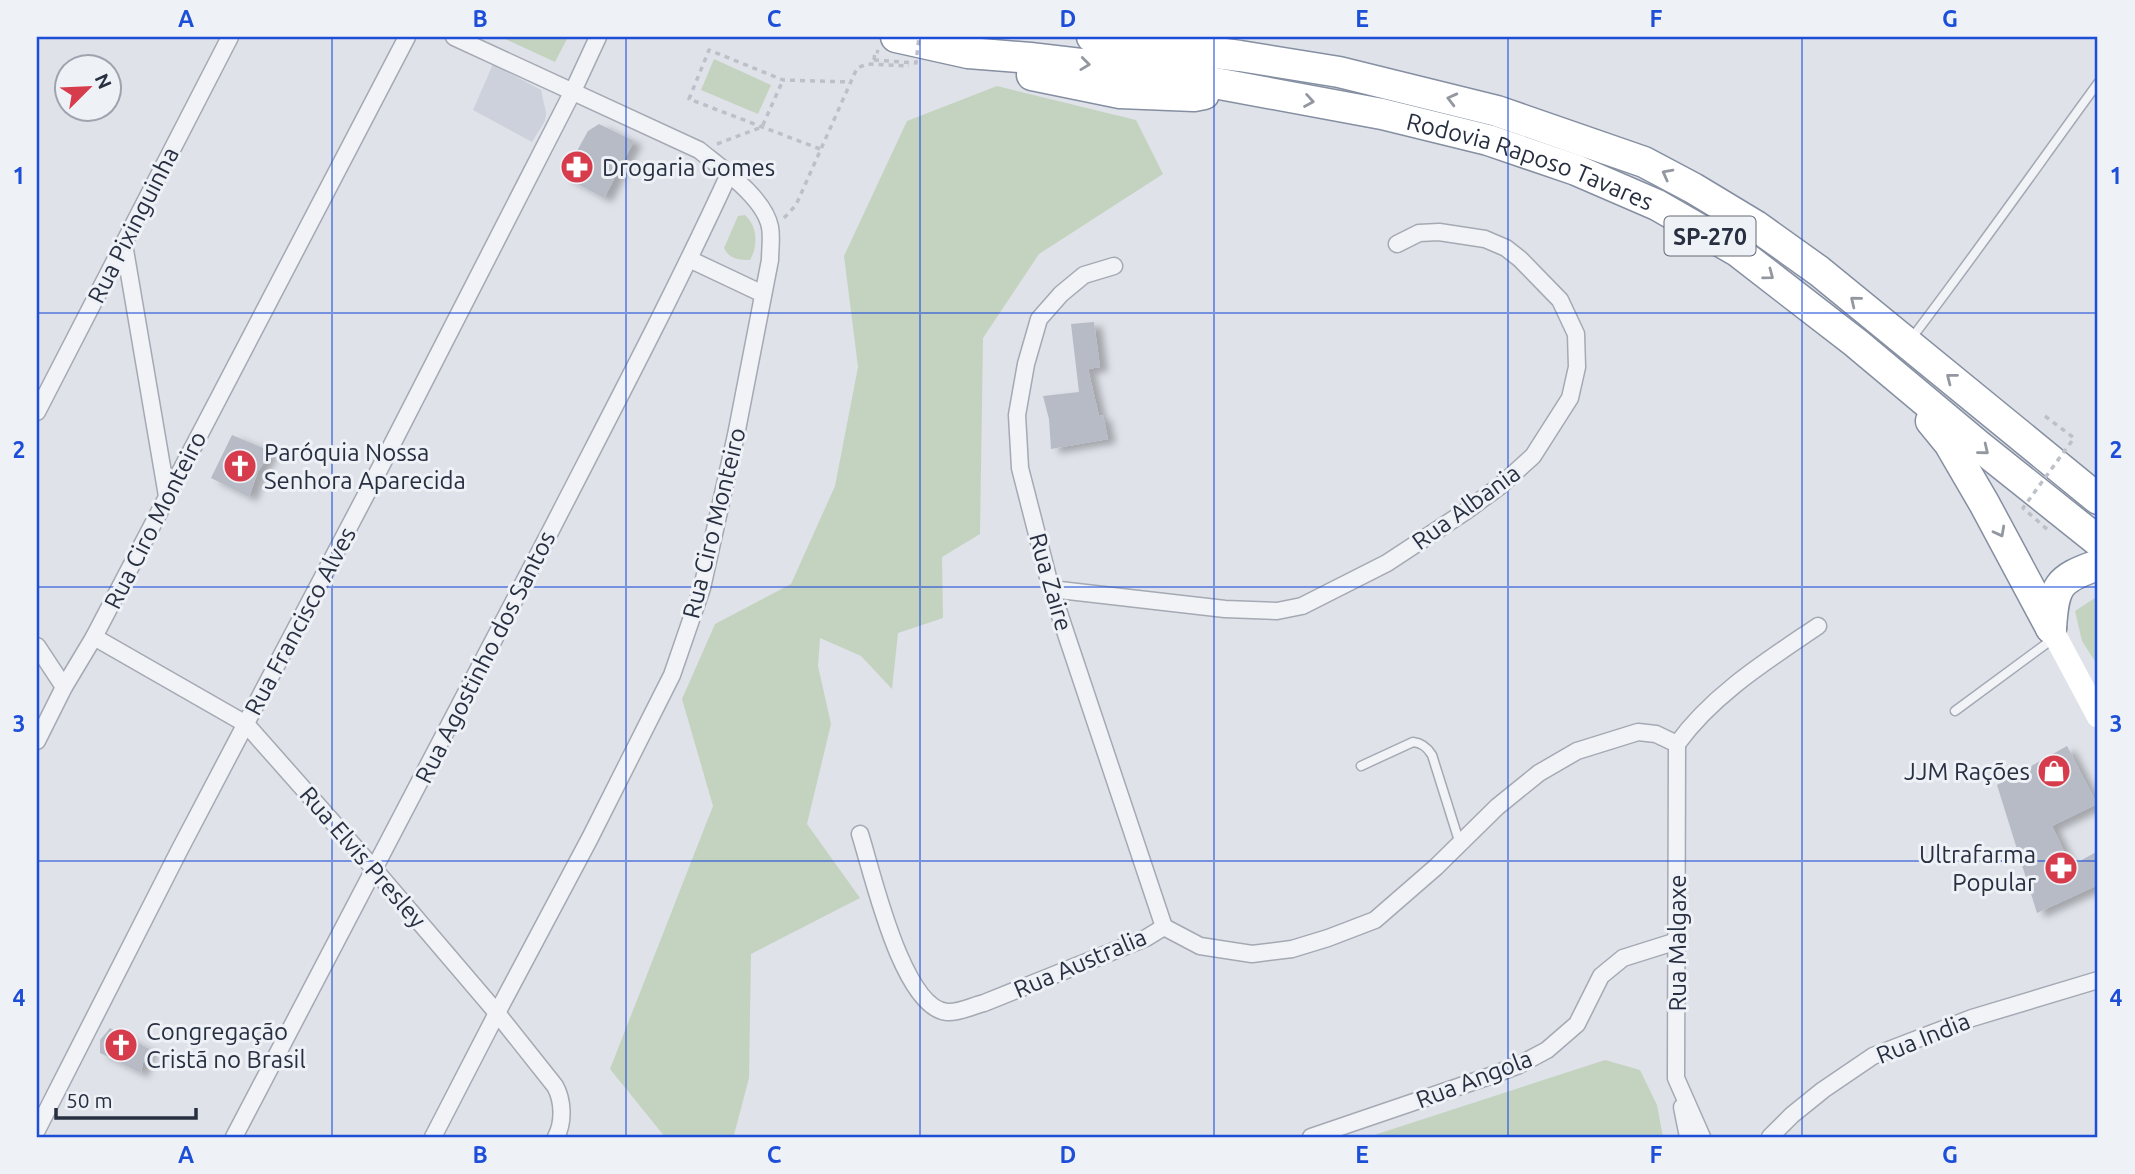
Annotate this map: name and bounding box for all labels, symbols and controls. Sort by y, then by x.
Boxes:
text: A [178,6,194,31]
text: B [472,6,488,31]
text: C [767,6,782,31]
text: D [1060,6,1076,31]
text: E [1355,6,1369,31]
text: F [1650,6,1663,31]
text: G [1942,6,1958,31]
north arrow [52,52,122,122]
one-way arrow [1079,57,1090,72]
text: N [91,70,116,92]
one-way arrow [1304,93,1315,108]
one-way arrow [1446,93,1458,107]
street label: Rodovia Raposo Tavares [1404,107,1657,215]
street label: Rua Pixinguinha [82,143,184,307]
pharmacy icon: Drogaria Gomes [558,148,596,186]
place label: Drogaria Gomes [602,154,775,181]
text: 1 [13,163,25,188]
text: 1 [2110,163,2122,188]
one-way arrow [1661,168,1674,182]
road number: SP-270 [1664,216,1756,256]
one-way arrow [1762,267,1774,280]
one-way arrow [1850,296,1862,309]
one-way arrow [1946,374,1959,387]
street label: Rua Ciro Monteiro [677,425,751,621]
street label: Rua Ciro Monteiro [99,427,211,613]
text: 2 [13,437,25,462]
text: 2 [2110,437,2122,462]
place label: Paróquia Nossa Senhora Aparecida [264,439,466,494]
one-way arrow [1976,441,1989,454]
church icon: Paróquia Nossa Senhora Aparecida [221,447,259,485]
street label: Rua Albania [1407,459,1525,555]
street label: Rua Francisco Alves [239,522,361,720]
one-way arrow [1992,525,2005,537]
street label: Rua Agostinho dos Santos [410,527,560,787]
street label: Rua Zaire [1024,530,1078,634]
text: 3 [13,711,25,736]
text: 3 [2110,711,2122,736]
shop icon: JJM Rações [2035,752,2073,790]
place label: JJM Rações [1904,758,2030,785]
street label: Rua Elvis Presley [294,781,432,933]
place label: Ultrafarma Popular [1919,841,2036,896]
pharmacy icon: Ultrafarma Popular [2042,849,2080,887]
street label: Rua Malgaxe [1664,874,1691,1012]
street label: Rua Australia [1010,923,1150,1003]
text: 4 [13,985,26,1010]
text: 4 [2110,985,2123,1010]
street label: Rua India [1872,1007,1974,1069]
place label: Congregação Cristã no Brasil [146,1018,306,1073]
church icon: Congregação Cristã no Brasil [102,1026,140,1064]
street label: Rua Angola [1412,1044,1536,1114]
scale bar [56,1076,196,1120]
text: 50 m [66,1088,113,1112]
text: A [178,1142,194,1167]
text: B [472,1142,488,1167]
text: C [767,1142,782,1167]
text: D [1060,1142,1076,1167]
text: E [1355,1142,1369,1167]
text: F [1650,1142,1663,1167]
text: G [1942,1142,1958,1167]

